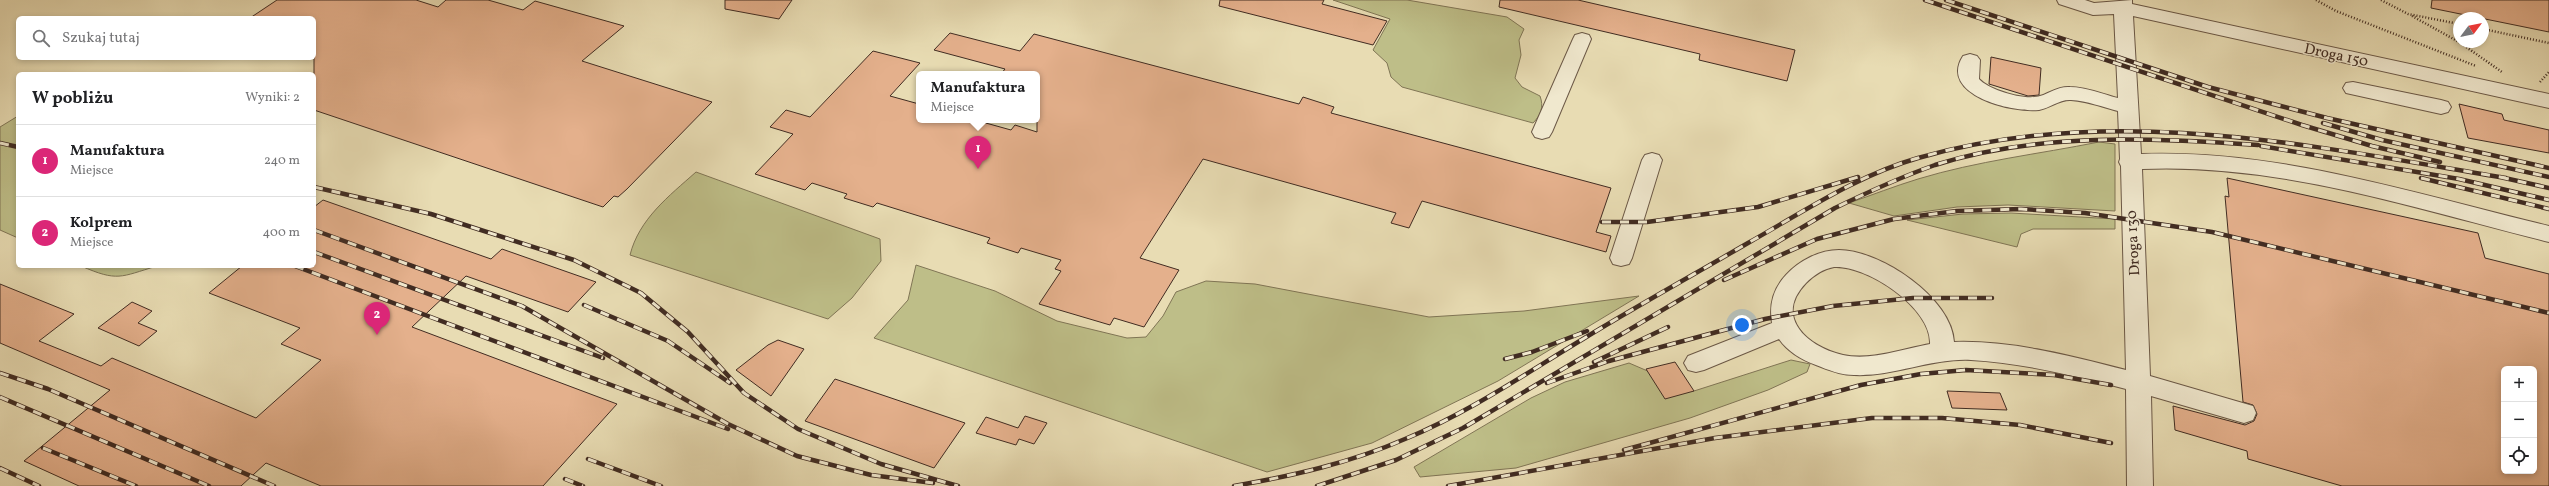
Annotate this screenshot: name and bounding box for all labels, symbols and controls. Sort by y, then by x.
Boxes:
north arrow [2453,12,2489,48]
search box [16,16,316,60]
icon: search [30,27,52,49]
text: Szukaj tutaj [62,28,140,49]
street label: Droga 150 [2302,39,2370,73]
popup [916,71,1040,123]
text: Manufaktura [931,78,1025,99]
text: W pobliżu [32,87,113,110]
text: Wyniki: 2 [245,89,300,107]
text: Miejsce [931,99,974,117]
pin: 1 [965,136,991,169]
text: Manufaktura [70,141,165,162]
text: 1 [42,152,48,170]
text: 240 m [264,152,300,170]
text: Miejsce [70,162,113,180]
street label: Droga 130 [2122,210,2146,276]
text: Kolprem [70,213,133,234]
text: 2 [42,224,48,242]
text: 400 m [263,224,300,242]
text: Miejsce [70,234,113,252]
pin: 2 [364,302,390,335]
your location [1732,315,1752,335]
map controls [2501,366,2537,474]
button: + [2501,366,2537,402]
button: − [2501,402,2537,438]
button: locate [2501,438,2537,474]

